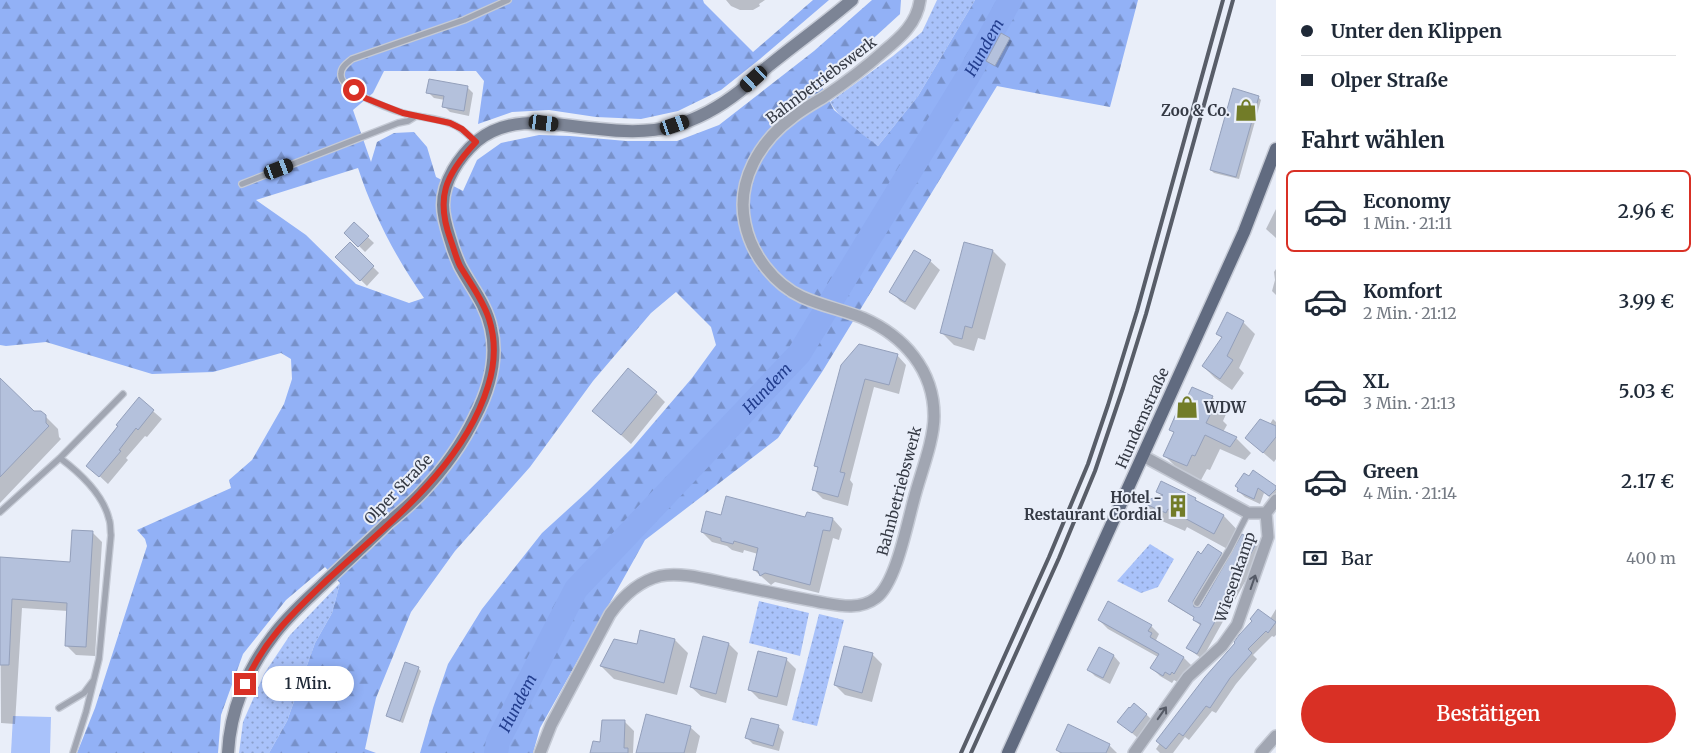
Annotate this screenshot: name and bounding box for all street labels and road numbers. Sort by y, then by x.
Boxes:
street label: Bahnbetriebswerk [762,32,880,128]
street label: Hundemstraße [1111,364,1173,471]
street label: Bahnbetriebswerk [873,424,926,558]
street label: Olper Straße [360,450,436,528]
street label: Wiesenkamp [1210,529,1259,626]

